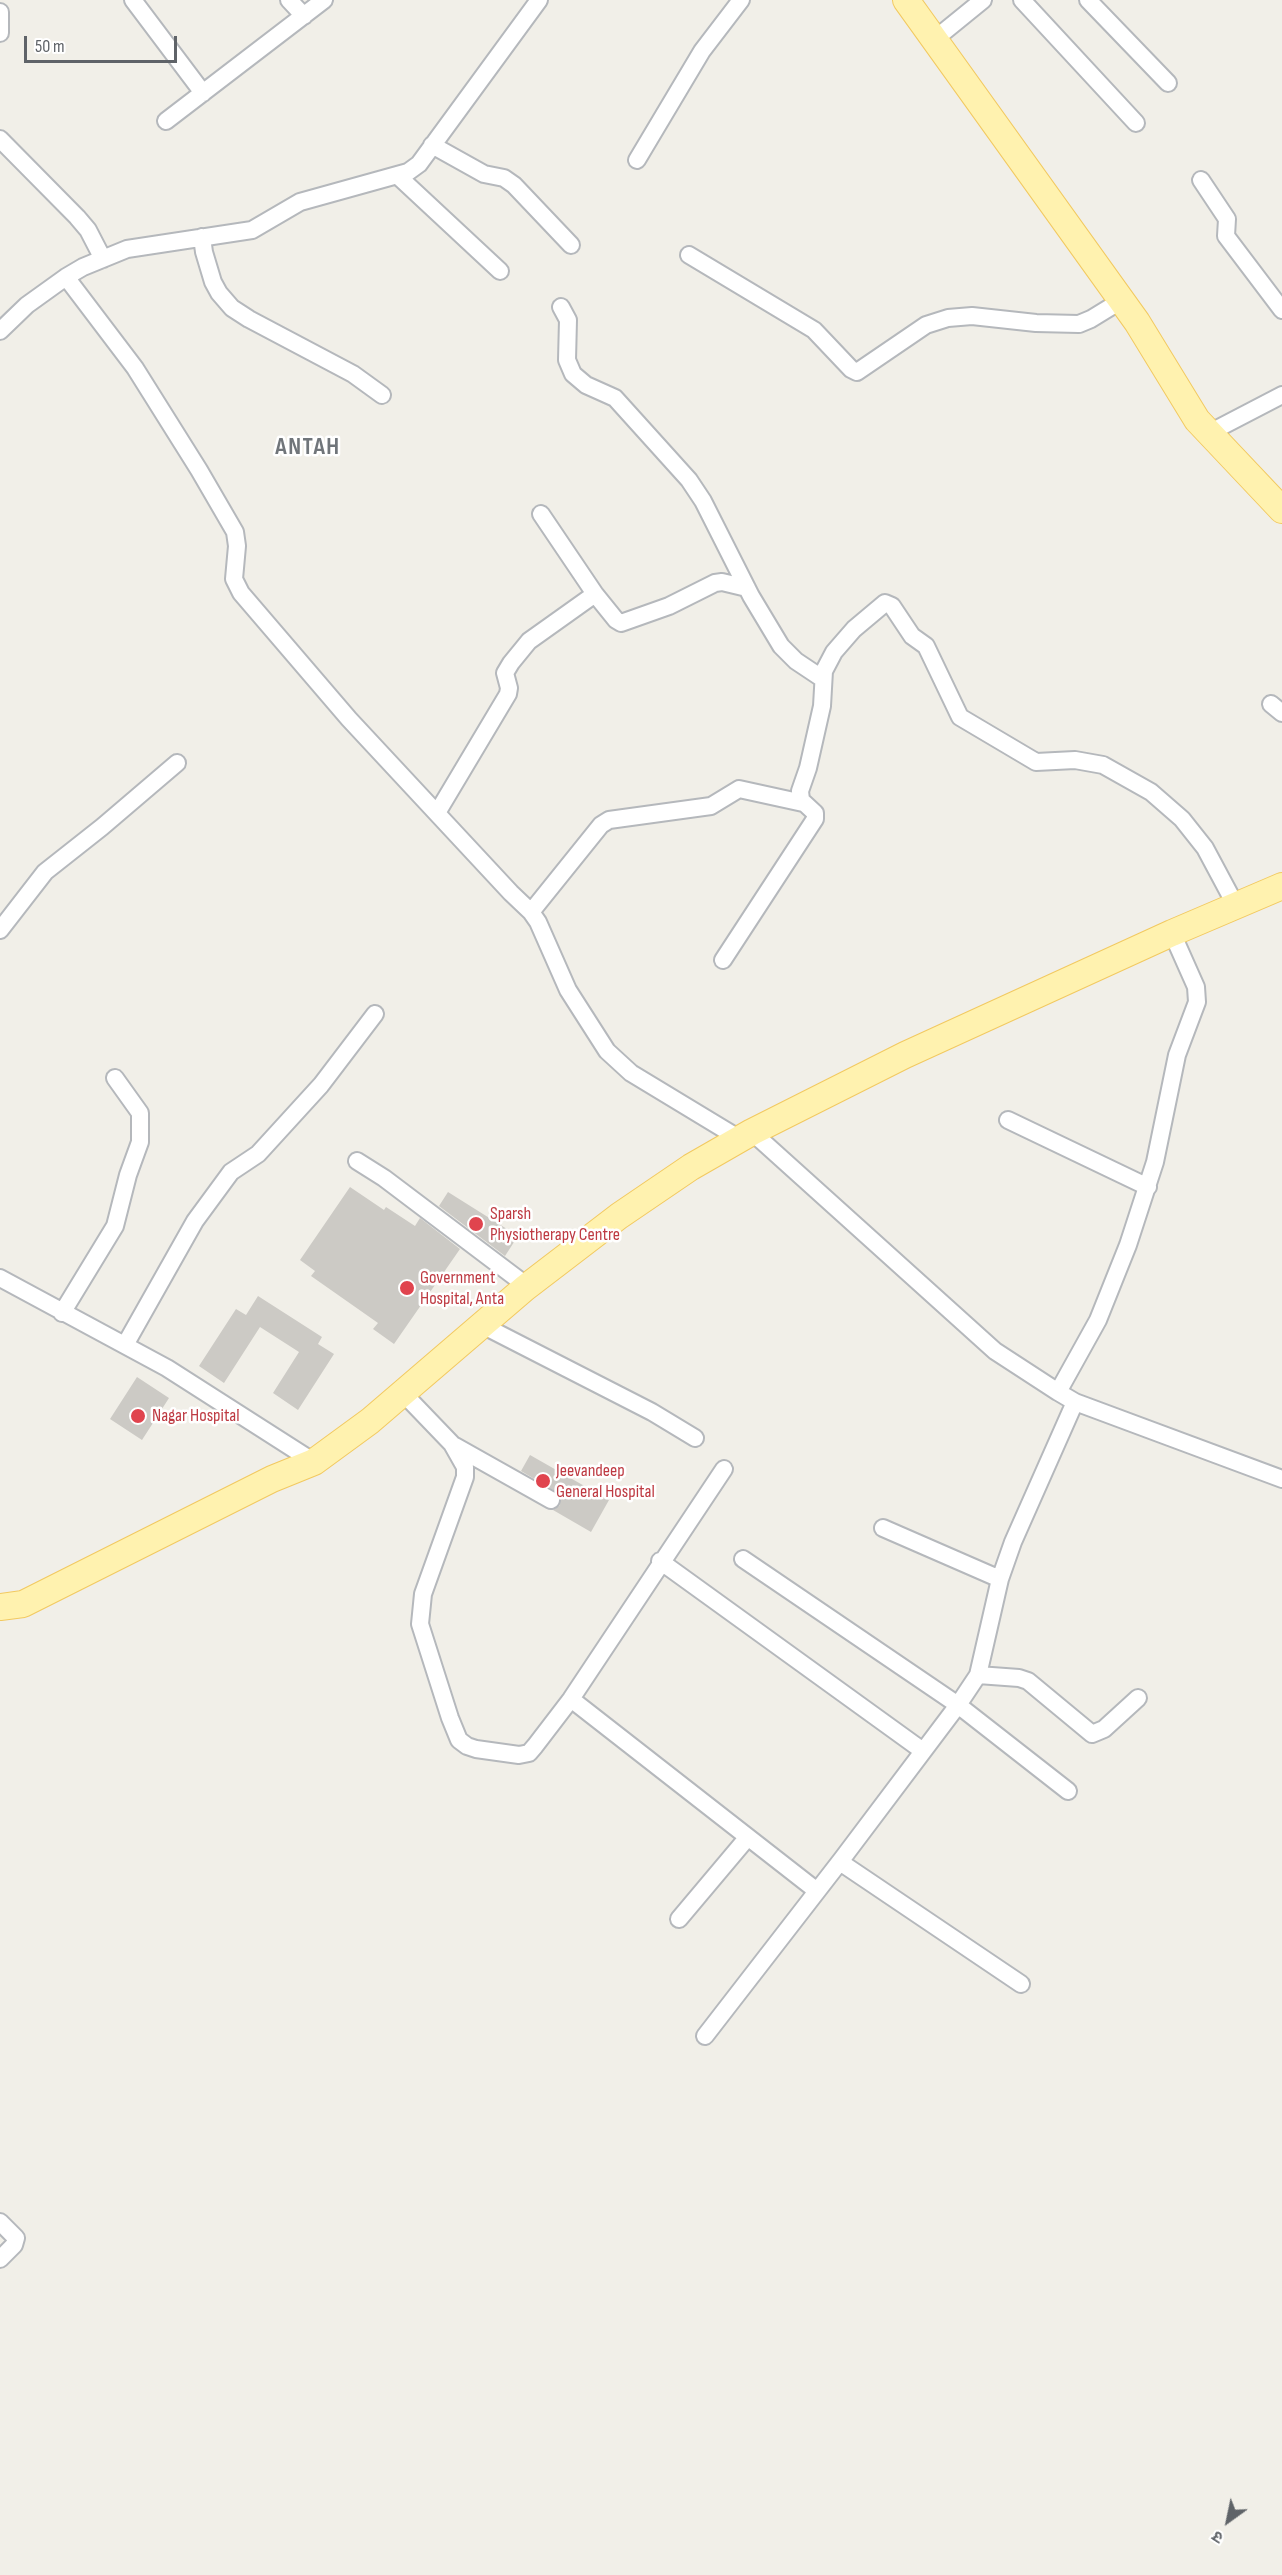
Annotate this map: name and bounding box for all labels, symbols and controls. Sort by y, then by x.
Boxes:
scale bar [27,24,180,62]
text: 50 m [35,36,65,57]
district label: ANTAH [275,434,341,462]
place label: Sparsh Physiotherapy Centre [490,1203,620,1246]
marker: Sparsh Physiotherapy Centre [467,1215,485,1233]
place label: Government Hospital, Anta [420,1267,504,1310]
marker: Government Hospital, Anta [398,1279,416,1297]
place label: Nagar Hospital [152,1405,240,1427]
marker: Nagar Hospital [129,1407,147,1425]
place label: Jeevandeep General Hospital [556,1460,655,1502]
marker: Jeevandeep General Hospital [534,1472,552,1490]
north arrow [1198,2491,1258,2551]
text: उ [1209,2526,1227,2547]

